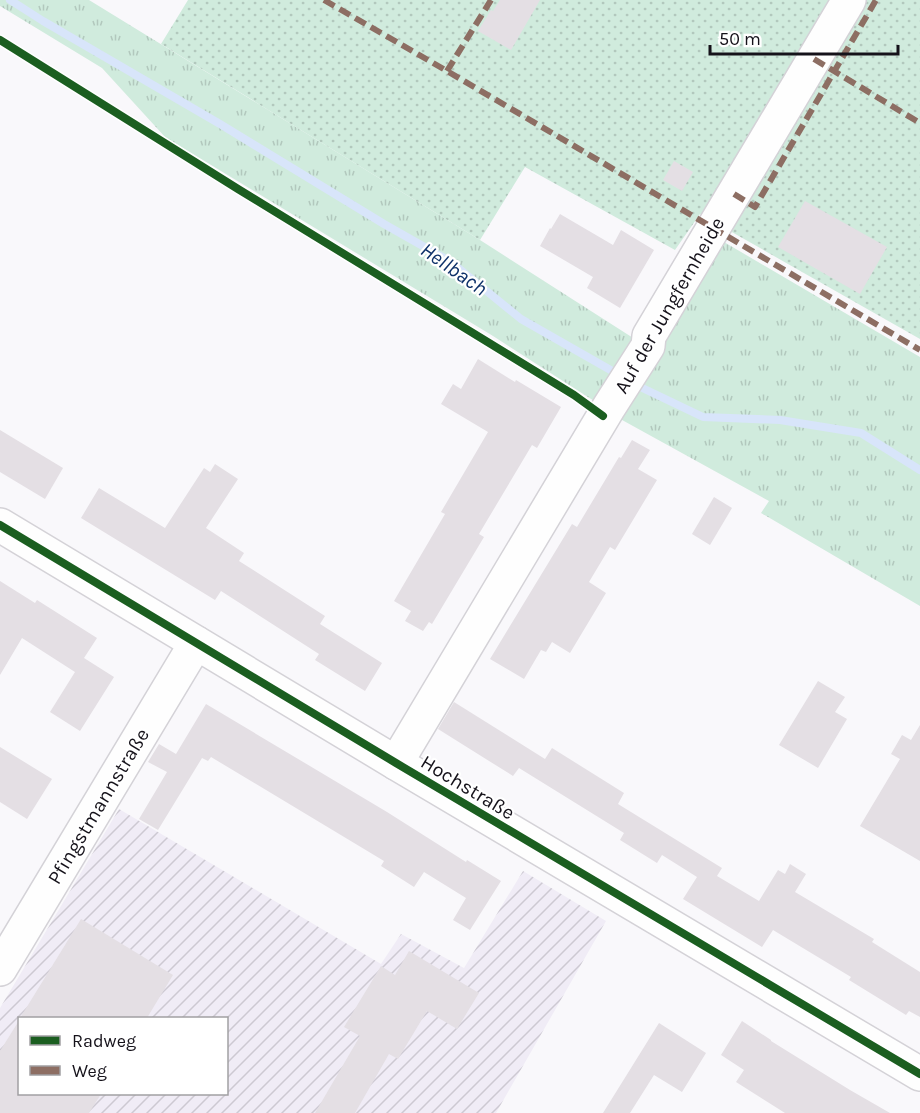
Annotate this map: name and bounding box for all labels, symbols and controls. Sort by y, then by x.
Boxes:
scale bar [710,18,898,56]
text: 50 m [719,28,761,50]
street label: Auf der Jungfernheide [610,213,729,397]
water label: Hellbach [416,237,492,301]
street label: Pfingstmannstraße [43,724,154,888]
street label: Hochstraße [417,750,519,824]
legend [18,1017,228,1095]
text: Radweg [72,1030,136,1052]
text: Weg [72,1060,107,1082]

